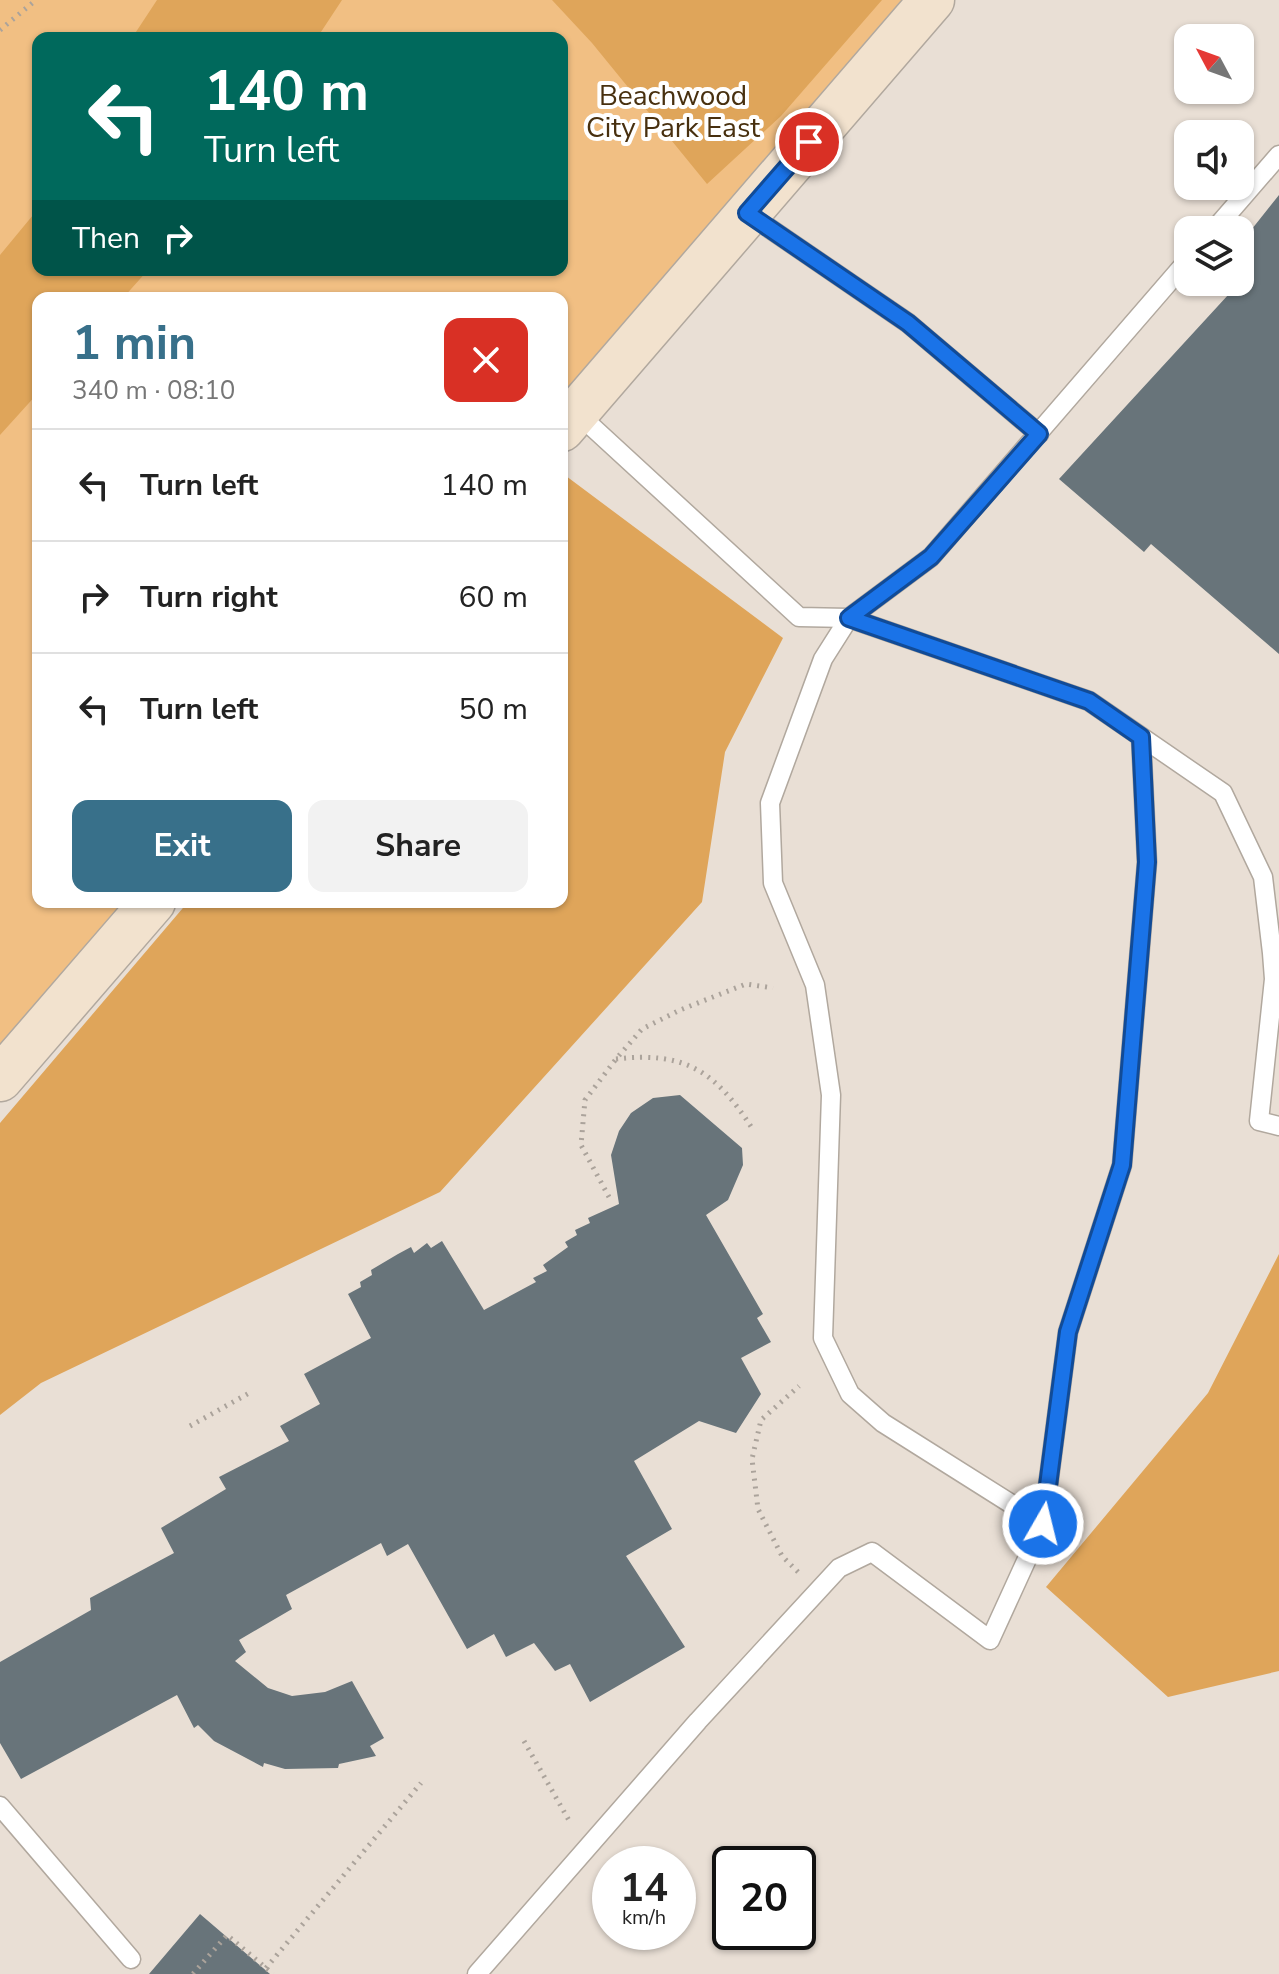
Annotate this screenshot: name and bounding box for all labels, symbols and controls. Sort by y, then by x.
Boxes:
north arrow [1174,24,1254,104]
map controls [1174,24,1254,296]
text: 140 m [204,53,369,130]
icon: left [72,64,176,168]
park label: Beachwood City Park East [586,77,760,147]
pin [775,108,843,176]
icon: arrive [787,120,831,164]
button: sound [1174,120,1254,200]
text: Turn left [204,126,339,175]
icon: right [156,216,200,260]
button: layers [1174,216,1254,296]
text: Then [72,218,140,259]
text: 1 min [72,310,196,376]
button: close [444,318,528,402]
text: 340 m · 08:10 [72,373,235,408]
icon: left [72,463,116,507]
text: Turn left [140,465,258,506]
text: 140 m [441,465,528,506]
icon: right [72,575,116,619]
text: Turn right [140,577,278,618]
text: 60 m [459,577,528,618]
icon: left [72,687,116,731]
text: Turn left [140,689,258,730]
text: 50 m [459,689,528,730]
button: Exit [72,800,292,892]
button: Share [308,800,528,892]
position arrow [1001,1482,1085,1566]
speed limit sign: 20 [712,1846,816,1950]
text: 14 [620,1861,668,1915]
text: km/h [622,1904,666,1931]

